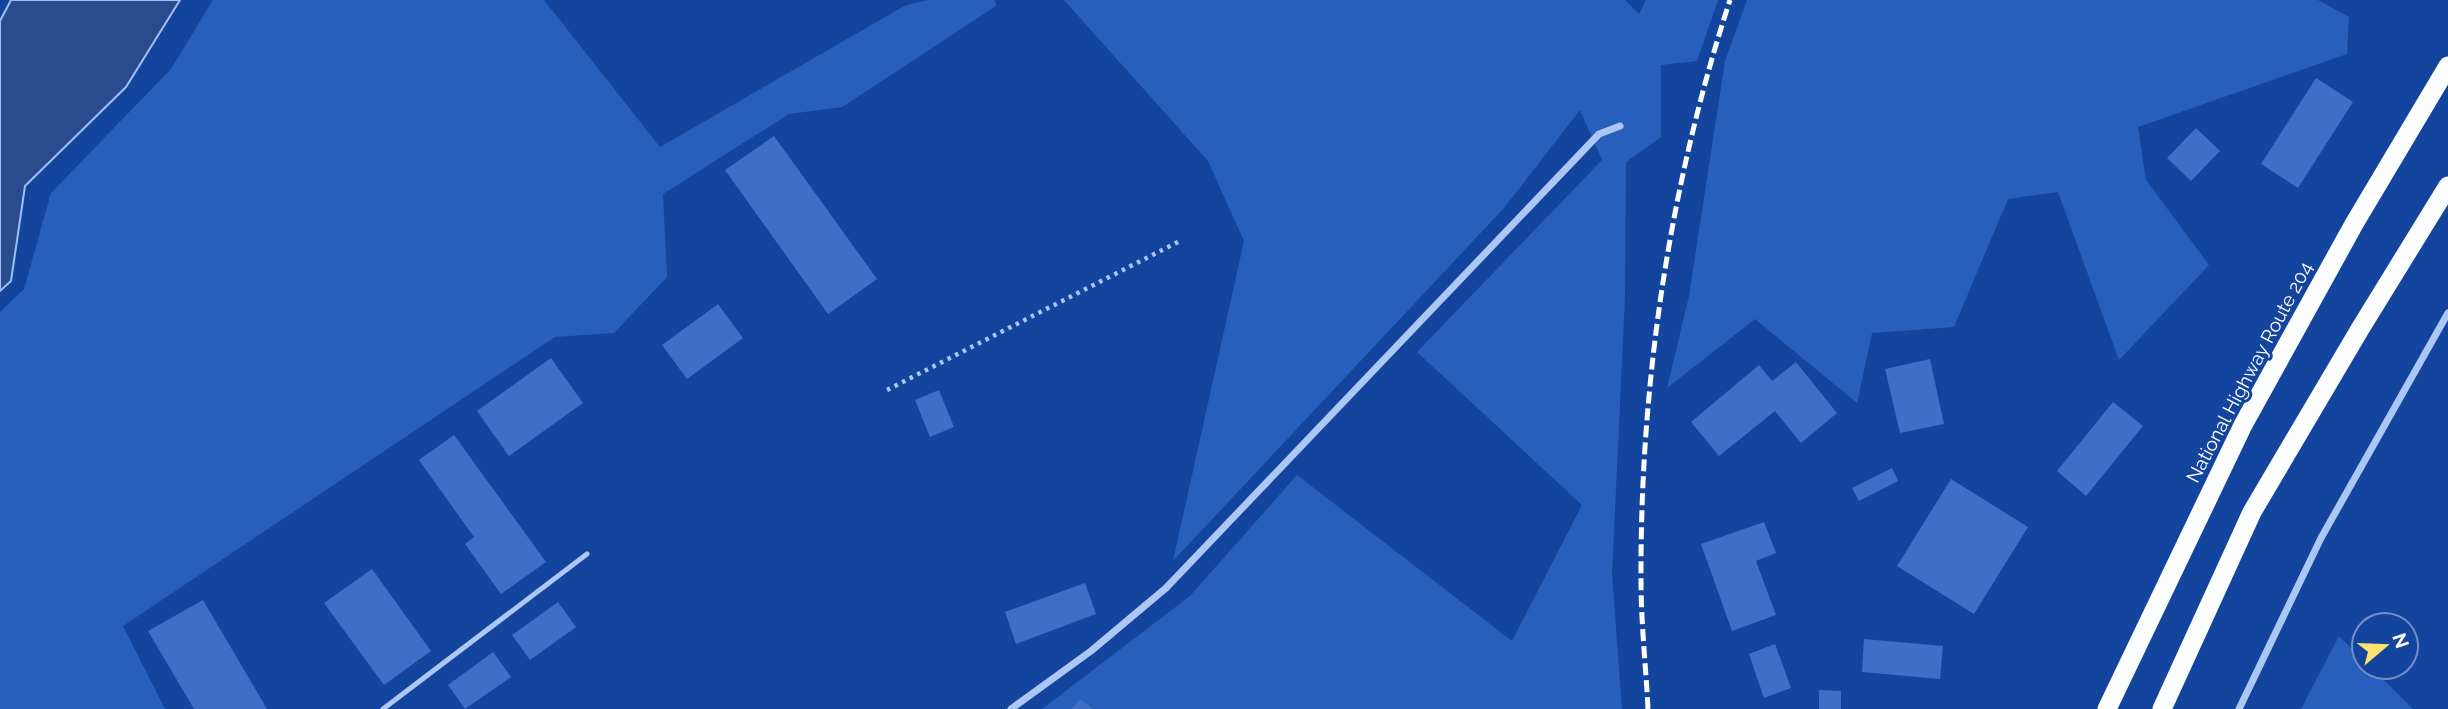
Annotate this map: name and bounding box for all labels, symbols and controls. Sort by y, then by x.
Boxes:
street label: National Highway Route 204 [2181,258,2317,486]
north arrow [2350,611,2420,681]
text: N [2388,630,2414,651]

